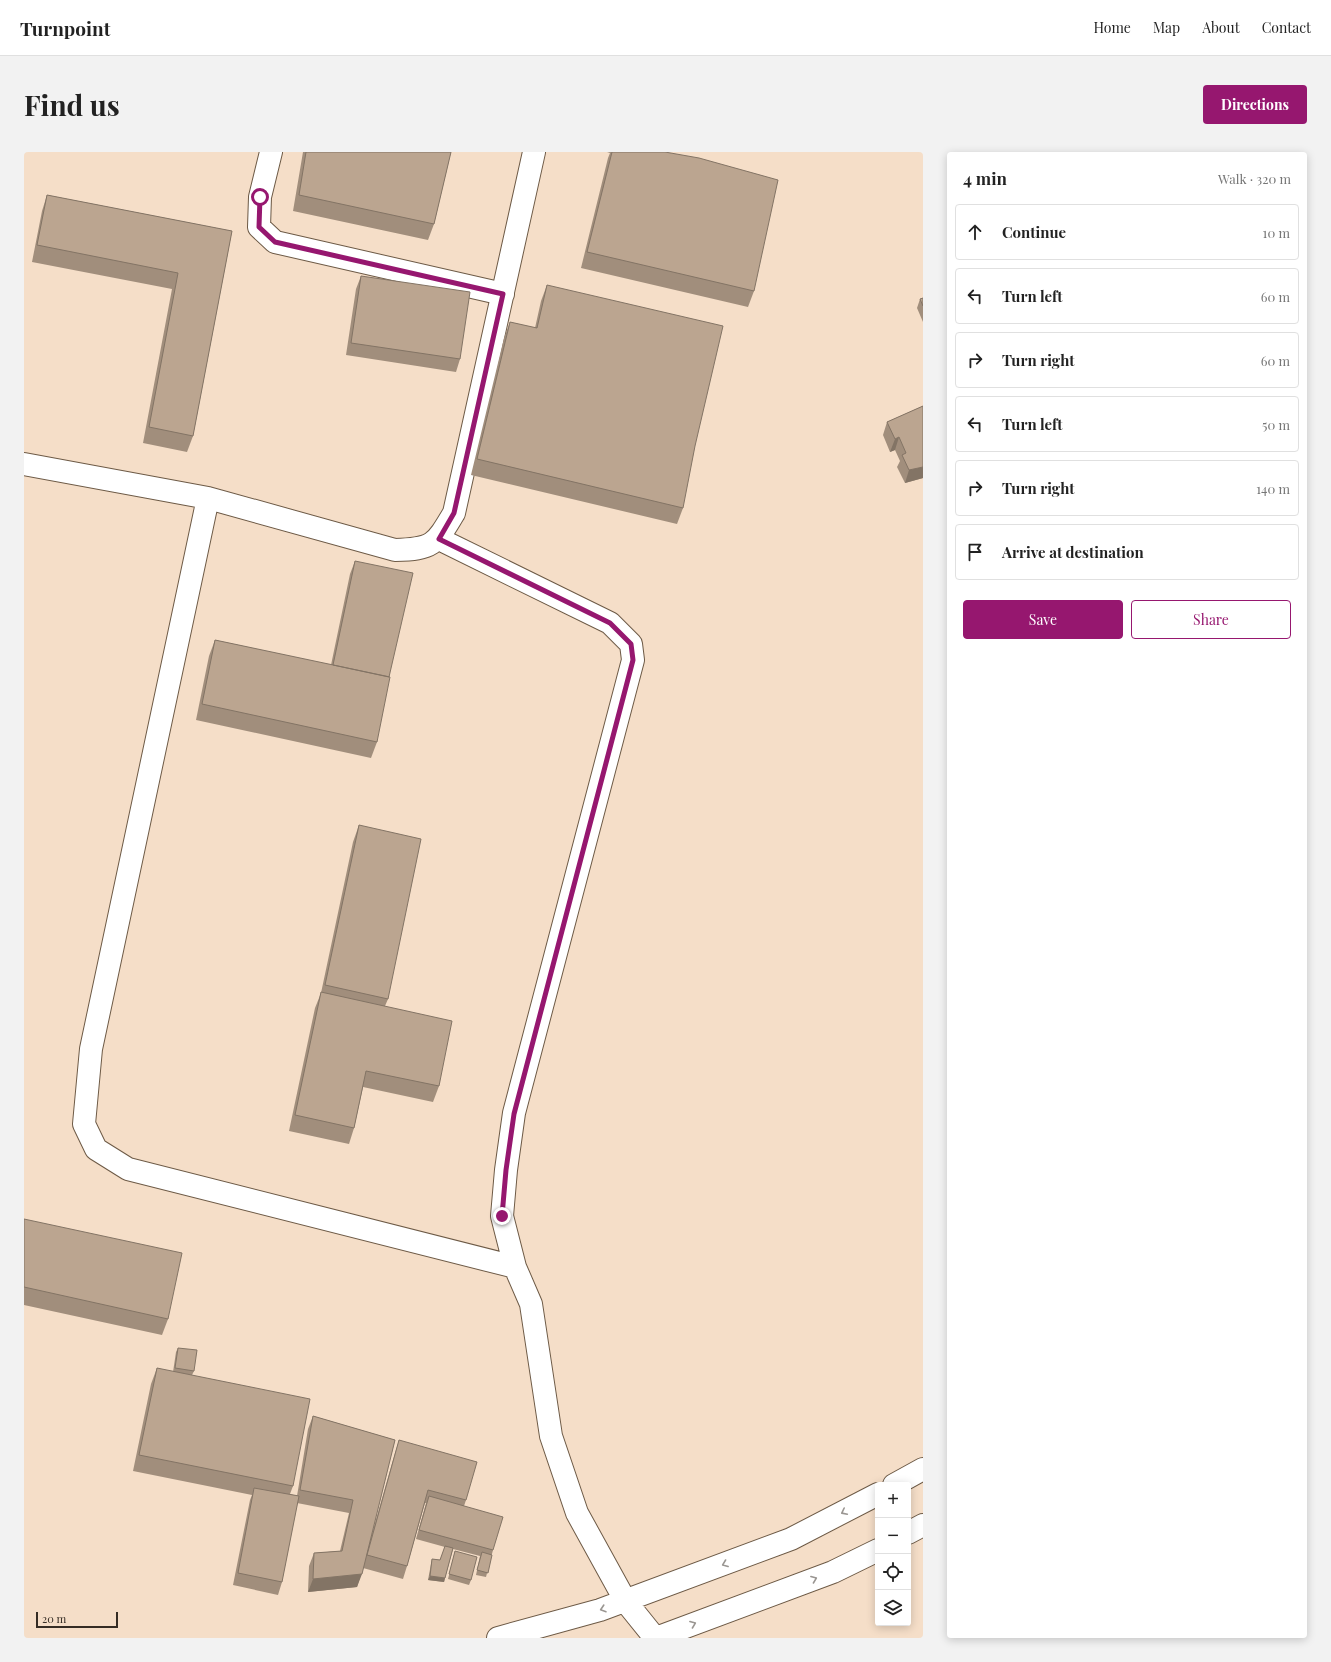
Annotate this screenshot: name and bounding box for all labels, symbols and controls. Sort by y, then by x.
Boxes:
text: Turnpoint [20,15,110,41]
text: Home [1093,18,1131,37]
text: Map [1153,18,1180,37]
text: About [1202,18,1240,37]
text: Contact [1262,18,1311,37]
button: Directions [1203,85,1307,124]
text: Find us [24,86,120,123]
text: 4 min [963,167,1007,189]
text: Walk · 320 m [1218,170,1291,187]
route start [251,188,269,206]
icon: ahead [964,221,986,243]
text: Continue [1002,222,1066,242]
text: 10 m [1263,224,1290,241]
icon: left [964,285,986,307]
text: Turn left [1002,286,1063,306]
text: 60 m [1261,288,1290,305]
icon: right [964,349,986,371]
text: Turn right [1002,350,1075,370]
text: 60 m [1261,352,1290,369]
icon: left [964,413,986,435]
text: Turn left [1002,414,1063,434]
text: 50 m [1262,416,1290,433]
icon: right [964,477,986,499]
text: Turn right [1002,478,1075,498]
text: 140 m [1256,480,1290,497]
icon: arrive [964,541,986,563]
text: Arrive at destination [1002,542,1144,562]
button: Save [963,600,1123,639]
button: Share [1131,600,1291,639]
route end [493,1207,511,1225]
map controls [875,1482,911,1626]
button: + [875,1482,911,1518]
one-way arrow [840,1507,848,1515]
button: − [875,1518,911,1554]
button: locate [875,1554,911,1590]
one-way arrow [721,1560,728,1568]
one-way arrow [811,1575,818,1583]
button: layers [875,1590,911,1626]
one-way arrow [599,1604,606,1613]
scale bar [36,1610,118,1629]
text: 20 m [42,1611,66,1626]
one-way arrow [689,1621,696,1629]

